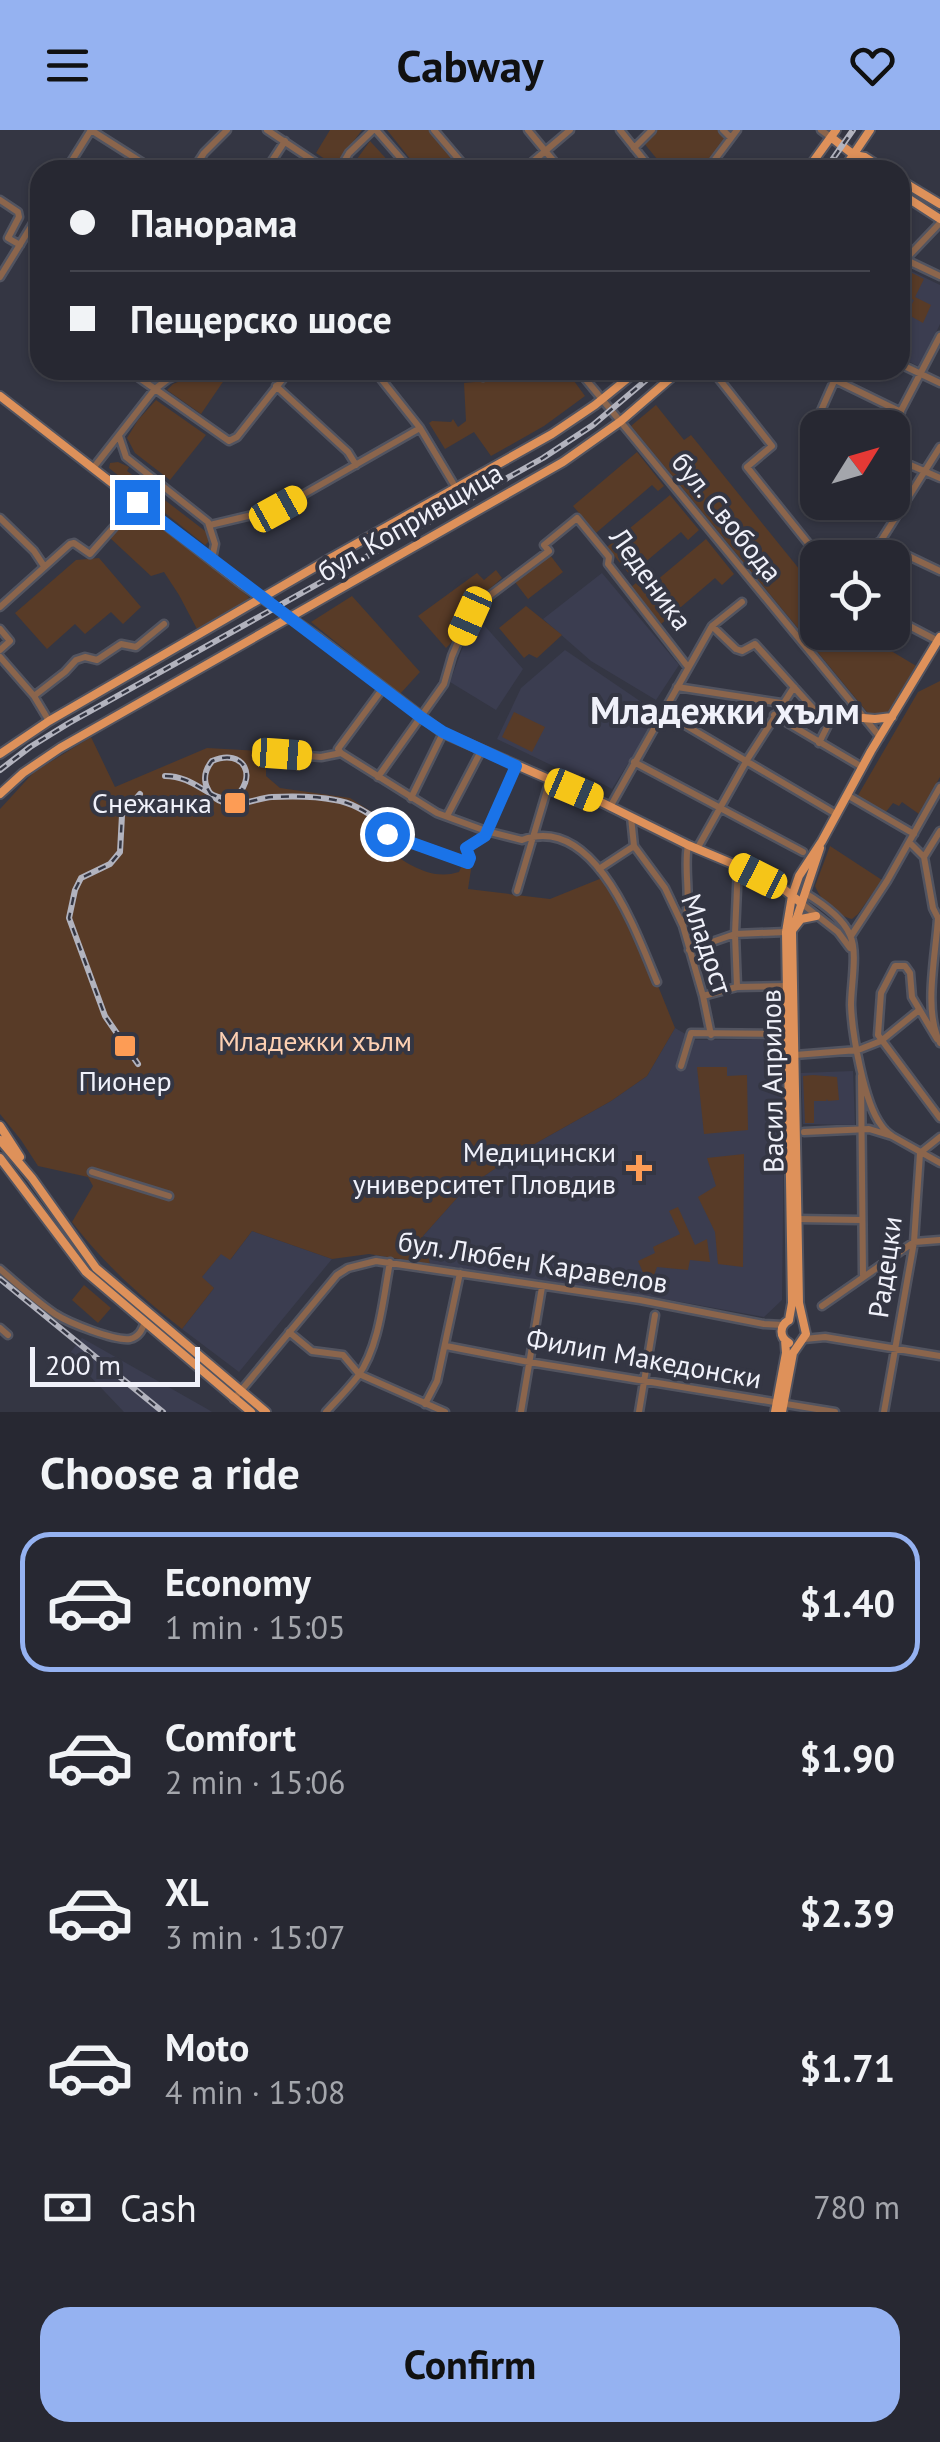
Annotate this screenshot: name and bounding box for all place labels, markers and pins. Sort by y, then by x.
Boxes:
place label: Снежанка [92,784,212,821]
marker: Снежанка [222,790,248,816]
marker: Пионер [112,1033,138,1059]
place label: Пионер [78,1062,172,1099]
place label: Медицински университет Пловдив [353,1133,616,1202]
marker: Медицински университет Пловдив [626,1155,652,1181]

